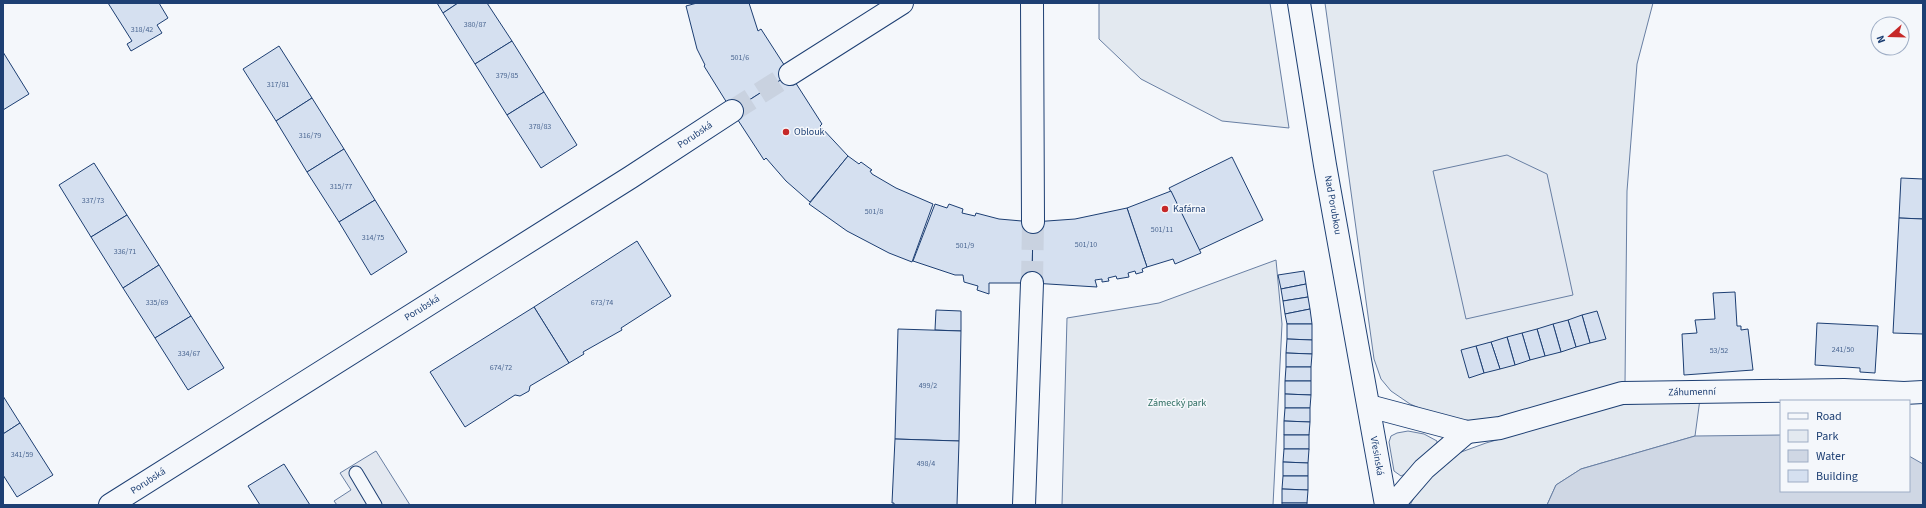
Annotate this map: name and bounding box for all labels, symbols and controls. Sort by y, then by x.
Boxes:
north arrow [1870,16,1910,56]
house number: 380/87 [464,19,486,30]
house number: 318/42 [131,24,153,35]
text: N [1873,33,1889,45]
house number: 501/6 [731,52,749,63]
house number: 379/85 [496,70,518,81]
house number: 317/81 [267,79,289,90]
street label: Porubská [675,118,715,152]
house number: 378/83 [529,121,551,132]
place label: Oblouk [794,125,825,139]
marker: Oblouk [781,127,791,137]
house number: 316/79 [299,130,321,141]
street label: Nad Porubkou [1321,174,1345,236]
house number: 315/77 [330,181,352,192]
house number: 337/73 [82,195,104,206]
place label: Kafárna [1173,202,1206,216]
marker: Kafárna [1160,204,1170,214]
house number: 501/8 [865,206,883,217]
house number: 501/11 [1151,224,1173,235]
house number: 314/75 [362,232,384,243]
house number: 501/10 [1075,239,1097,250]
house number: 501/9 [956,240,974,251]
house number: 336/71 [114,246,136,257]
street label: Porubská [402,292,442,324]
house number: 335/69 [146,297,168,308]
house number: 673/74 [591,297,613,308]
house number: 241/50 [1832,344,1854,355]
house number: 53/52 [1710,345,1728,356]
house number: 334/67 [178,348,200,359]
house number: 674/72 [490,362,512,373]
house number: 499/2 [919,380,937,391]
street label: Záhumenní [1668,385,1717,399]
park label: Zámecký park [1148,396,1206,410]
legend [1780,400,1910,492]
text: Road [1816,408,1842,425]
text: Park [1816,428,1838,445]
street label: Vřesinská [1367,435,1387,477]
text: Water [1816,448,1846,465]
house number: 341/59 [11,449,33,460]
house number: 498/4 [917,458,935,469]
street label: Porubská [128,464,168,498]
text: Building [1816,468,1858,485]

